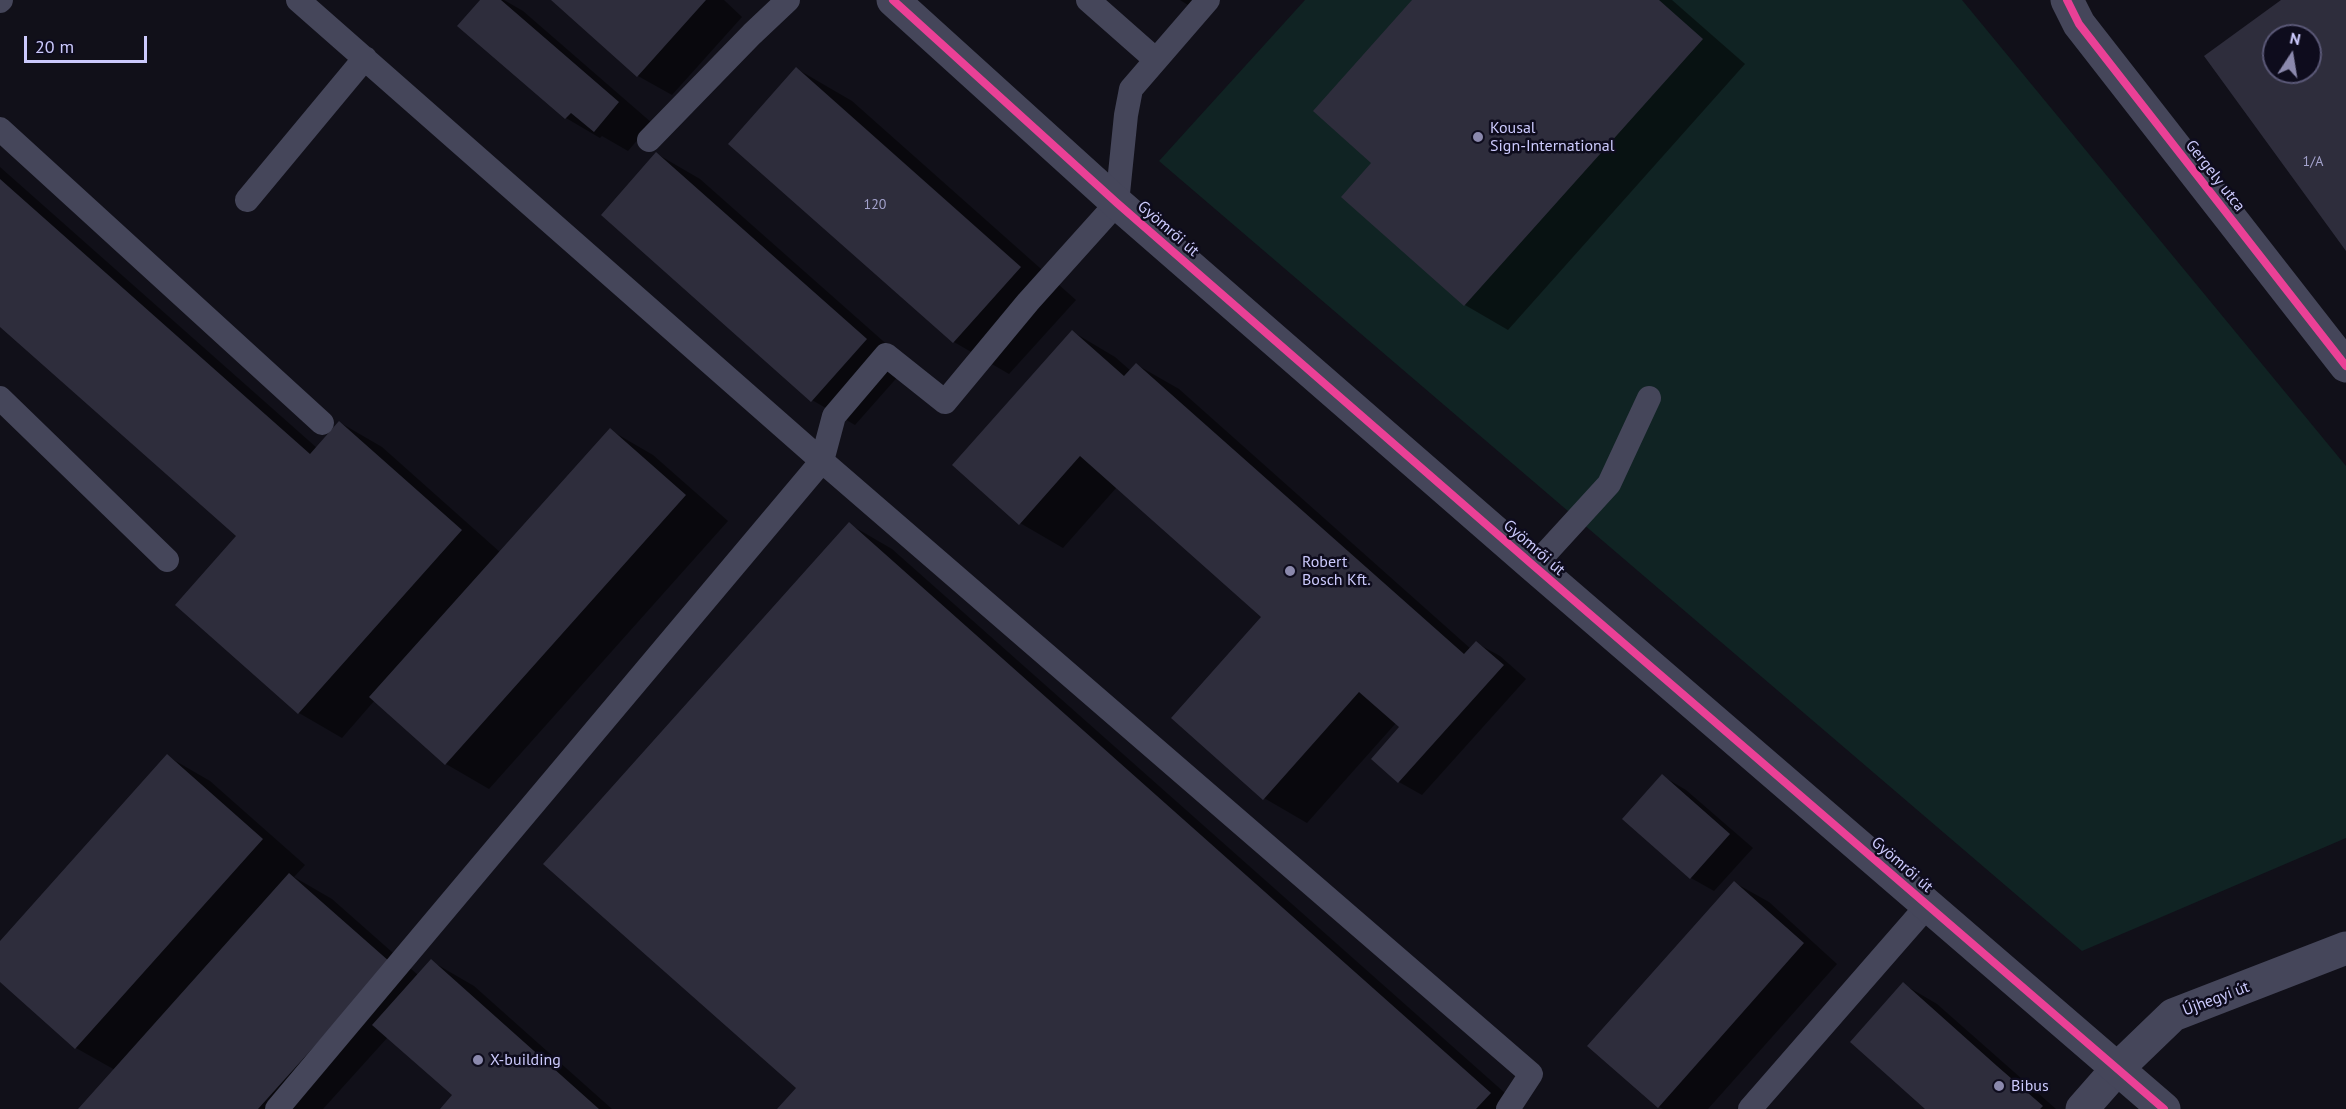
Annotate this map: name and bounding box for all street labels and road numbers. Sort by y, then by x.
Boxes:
street label: Gergely utca [2181,136,2249,216]
street label: Gyömrői út [1133,197,1203,261]
street label: Gyömrői út [1499,516,1569,580]
street label: Gyömrői út [1867,833,1937,897]
street label: Újhegyi út [2180,977,2252,1021]

